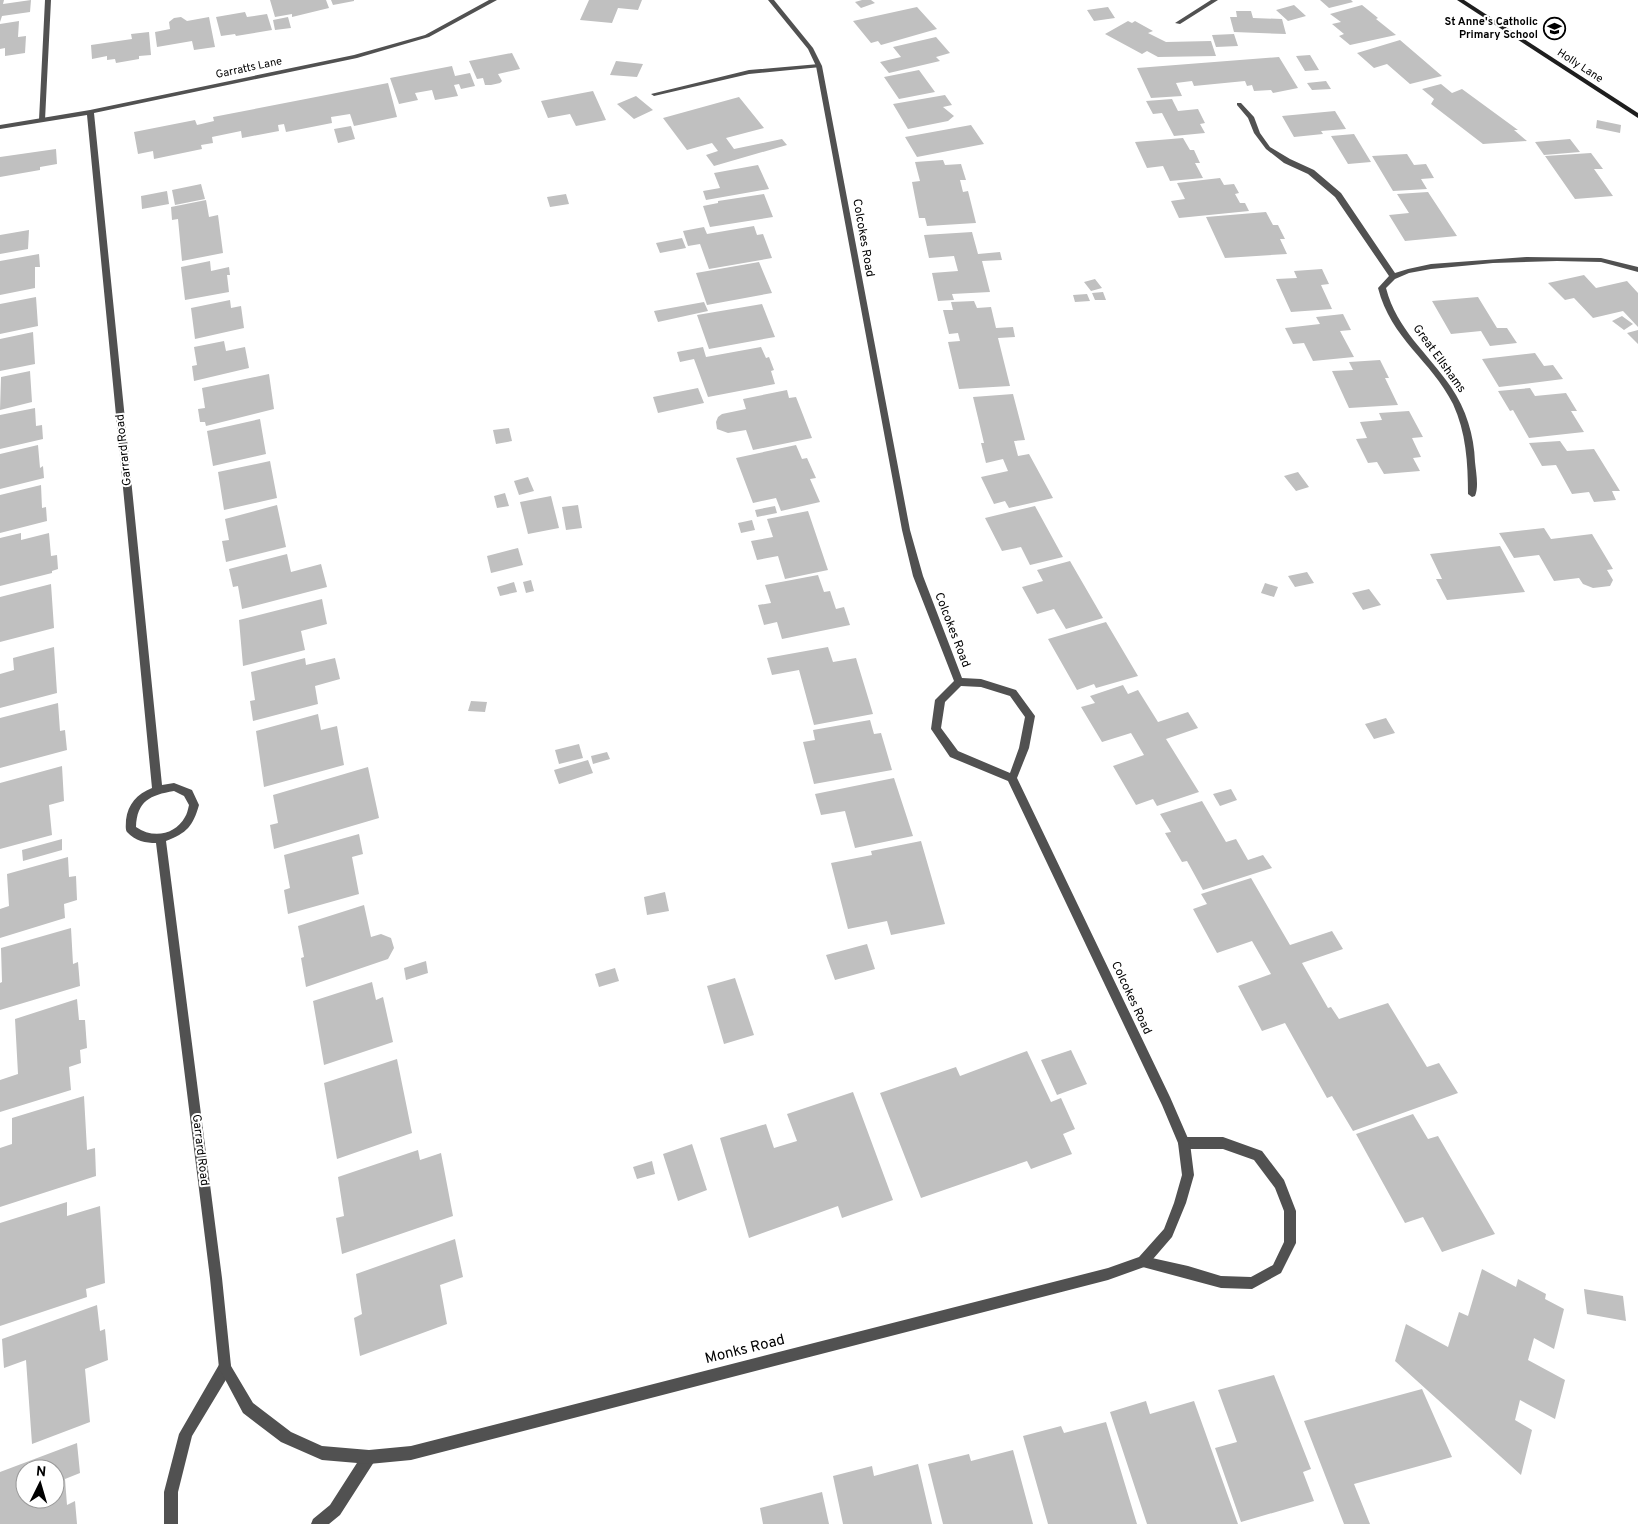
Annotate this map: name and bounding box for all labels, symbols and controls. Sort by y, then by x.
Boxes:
place label: St Anne's Catholic Primary School [1445,15,1538,42]
school or university icon: St Anne's Catholic Primary School [1542,16,1566,40]
street label: Holly Lane [1554,46,1606,86]
street label: Garratts Lane [215,54,284,82]
street label: Colcokes Road [848,198,878,278]
street label: Great Ellshams [1409,322,1469,396]
street label: Garrard Road [112,413,136,487]
street label: Colcokes Road [930,590,974,670]
street label: Colcokes Road [1107,959,1155,1037]
street label: Garrard Road [188,1113,212,1187]
street label: Monks Road [703,1331,787,1369]
north arrow [15,1459,65,1509]
text: N [35,1464,47,1481]

